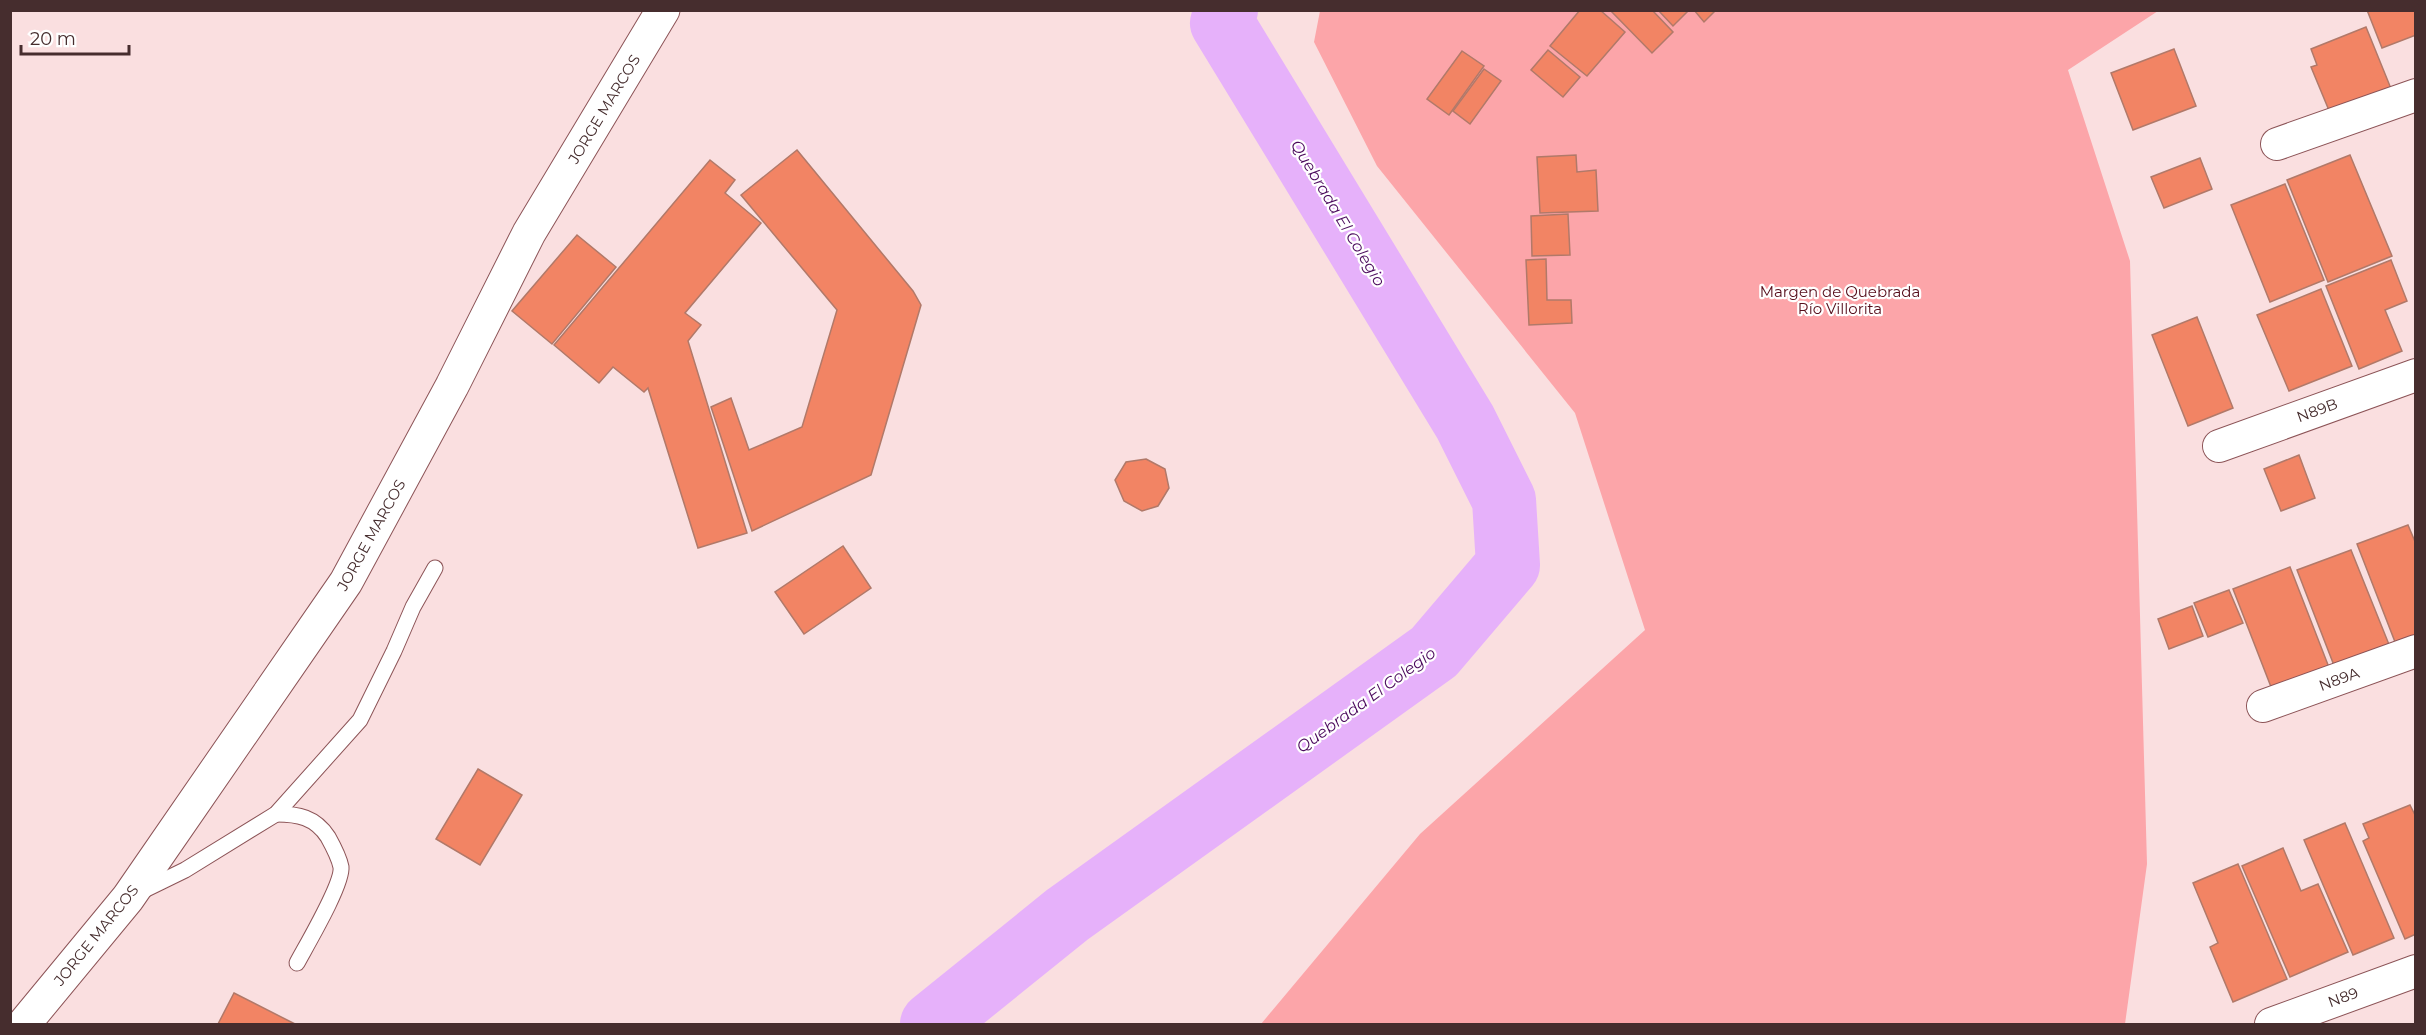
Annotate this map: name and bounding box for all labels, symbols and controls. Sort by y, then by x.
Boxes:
scale bar [21,18,129,56]
text: 20 m [30,28,76,50]
street label: JORGE MARCOS [563,51,644,168]
water label: Quebrada El Colegio [1287,136,1389,290]
park label: Margen de Quebrada Río Villorita [1760,282,1920,318]
street label: N89B [2294,394,2340,426]
street label: JORGE MARCOS [332,476,409,595]
water label: Quebrada El Colegio [1293,643,1439,757]
street label: N89A [2316,663,2362,695]
street label: JORGE MARCOS [49,881,143,990]
street label: N89 [2325,983,2361,1011]

